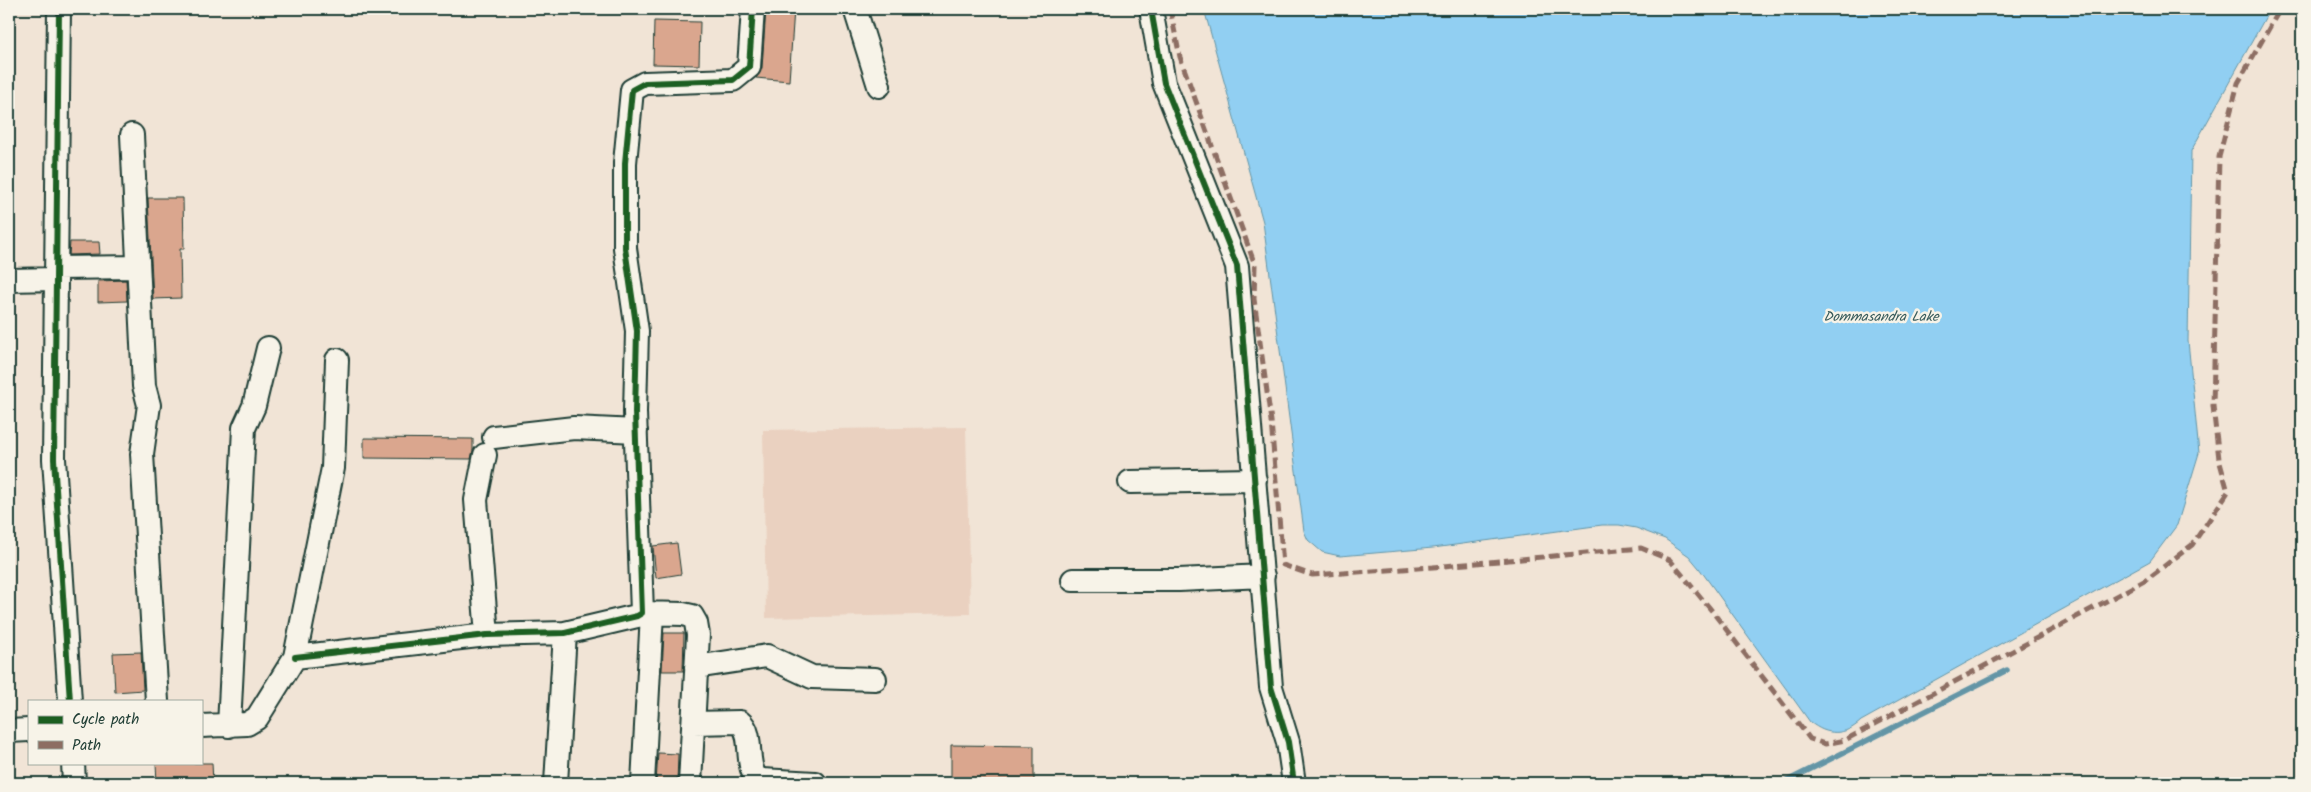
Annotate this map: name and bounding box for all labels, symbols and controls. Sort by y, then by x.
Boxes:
water label: Dommasandra Lake [1823,306,1940,328]
legend [28,700,202,764]
text: Cycle path [72,708,139,732]
text: Path [72,734,101,758]

